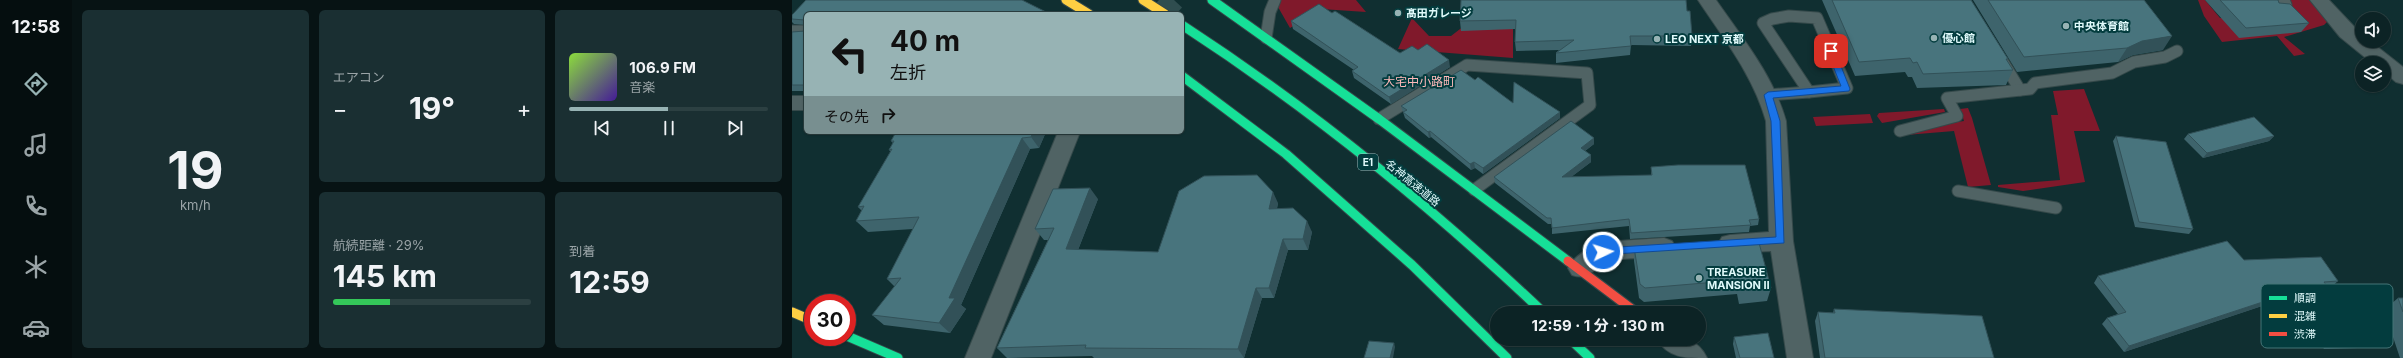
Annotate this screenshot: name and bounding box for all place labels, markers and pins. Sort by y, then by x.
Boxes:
place label: 髙田ガレージ [1406,6,1472,20]
marker: 髙田ガレージ [1393,8,1403,18]
place label: 中央体育館 [2074,19,2129,33]
marker: 中央体育館 [2061,21,2071,31]
place label: 優心館 [1942,31,1975,45]
place label: LEO NEXT 京都 [1665,32,1744,46]
marker: 優心館 [1929,33,1939,43]
marker: LEO NEXT 京都 [1652,34,1662,44]
pin [1814,34,1848,68]
place label: TREASURE MANSION Ⅱ [1707,265,1770,292]
marker: TREASURE MANSION Ⅱ [1694,273,1704,283]

